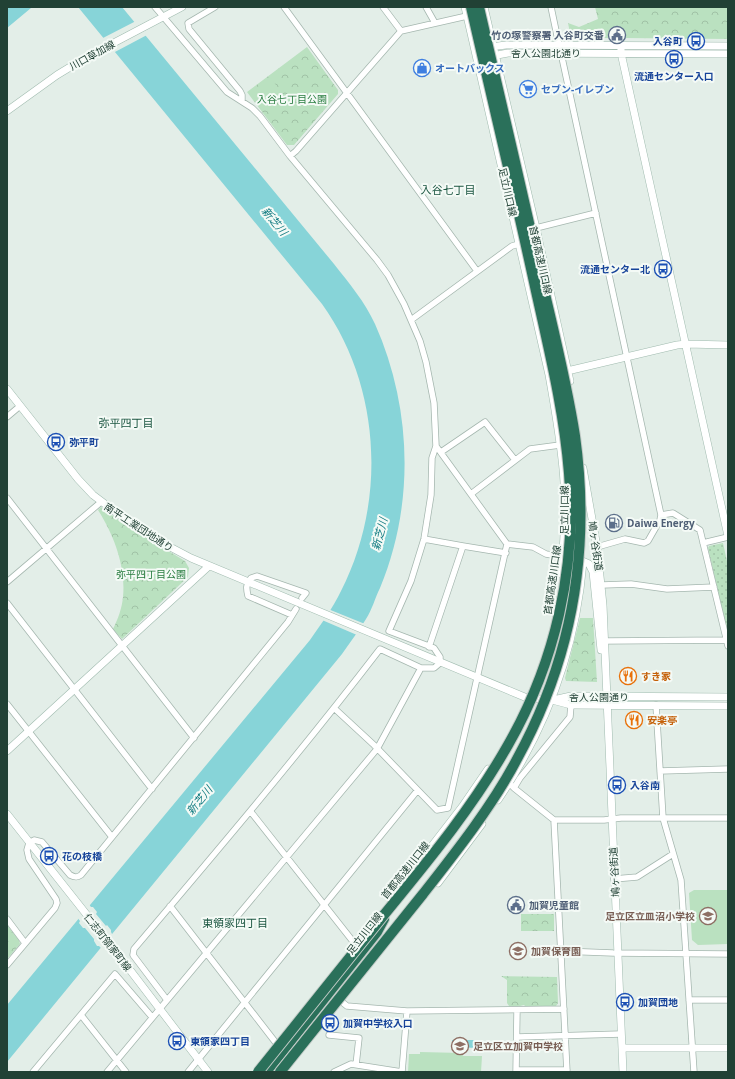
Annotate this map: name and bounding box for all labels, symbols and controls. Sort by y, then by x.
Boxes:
public building icon: 竹の塚警察署 入谷町交番 [607,25,627,45]
place label: 竹の塚警察署 入谷町交番 [490,28,604,42]
bus stop icon: 入谷町 [686,31,706,51]
place label: 入谷町 [653,34,683,48]
street label: 川口草加線 [67,37,117,73]
street label: 舎人公園北通り [511,46,581,60]
bus stop icon: 流通センター入口 [664,49,684,69]
shop icon: オートバックス [412,58,432,78]
place label: オートバックス [435,61,505,75]
place label: 流通センター入口 [634,69,714,83]
supermarket icon: セブン-イレブン [518,79,538,99]
place label: セブン-イレブン [541,82,614,96]
park label: 入谷七丁目公園 [257,92,327,106]
street label: 足立川口線 [496,166,520,218]
district label: 入谷七丁目 [421,182,476,197]
water label: 新芝川 [259,204,292,239]
street label: 首都高速川口線 [526,224,556,296]
bus stop icon: 流通センター北 [653,259,673,279]
place label: 流通センター北 [580,262,650,276]
district label: 弥平四丁目 [99,415,154,430]
bus stop icon: 弥平町 [46,432,66,452]
place label: 弥平町 [69,435,99,449]
street label: 足立川口線 [557,485,571,535]
street label: 南平工業団地通り [102,499,176,555]
fuel station icon: Daiwa Energy [604,513,624,533]
water label: 新芝川 [368,515,391,552]
place label: Daiwa Energy [627,516,695,530]
street label: 鳩ヶ谷街道 [586,520,606,572]
street label: 首都高速川口線 [540,544,564,616]
park label: 弥平四丁目公園 [116,567,186,581]
restaurant icon: すき家 [618,666,638,686]
place label: すき家 [641,669,671,683]
street label: 舎人公園通り [569,690,629,704]
restaurant icon: 安楽亭 [624,710,644,730]
place label: 安楽亭 [647,713,677,727]
bus stop icon: 入谷南 [607,775,627,795]
place label: 入谷南 [630,778,660,792]
water label: 新芝川 [183,782,216,818]
street label: 首都高速川口線 [378,838,432,902]
bus stop icon: 花の枝橋 [39,846,59,866]
street label: 鳩ヶ谷街道 [606,847,622,897]
place label: 花の枝橋 [62,849,102,863]
public building icon: 加賀児童館 [506,895,526,915]
place label: 加賀児童館 [529,898,579,912]
school or university icon: 足立区立皿沼小学校 [698,906,718,926]
street label: 足立川口線 [343,909,385,957]
place label: 足立区立皿沼小学校 [605,909,695,923]
street label: 仁志町領家町線 [81,910,135,974]
district label: 東領家四丁目 [202,915,268,930]
school or university icon: 加賀保育園 [508,941,528,961]
place label: 加賀保育園 [531,944,581,958]
bus stop icon: 加賀団地 [615,992,635,1012]
place label: 加賀団地 [638,995,678,1009]
bus stop icon: 加賀中学校入口 [320,1013,340,1033]
place label: 加賀中学校入口 [343,1016,413,1030]
bus stop icon: 東領家四丁目 [167,1031,187,1051]
place label: 東領家四丁目 [190,1034,250,1048]
school or university icon: 足立区立加賀中学校 [450,1036,470,1056]
place label: 足立区立加賀中学校 [473,1039,563,1053]

